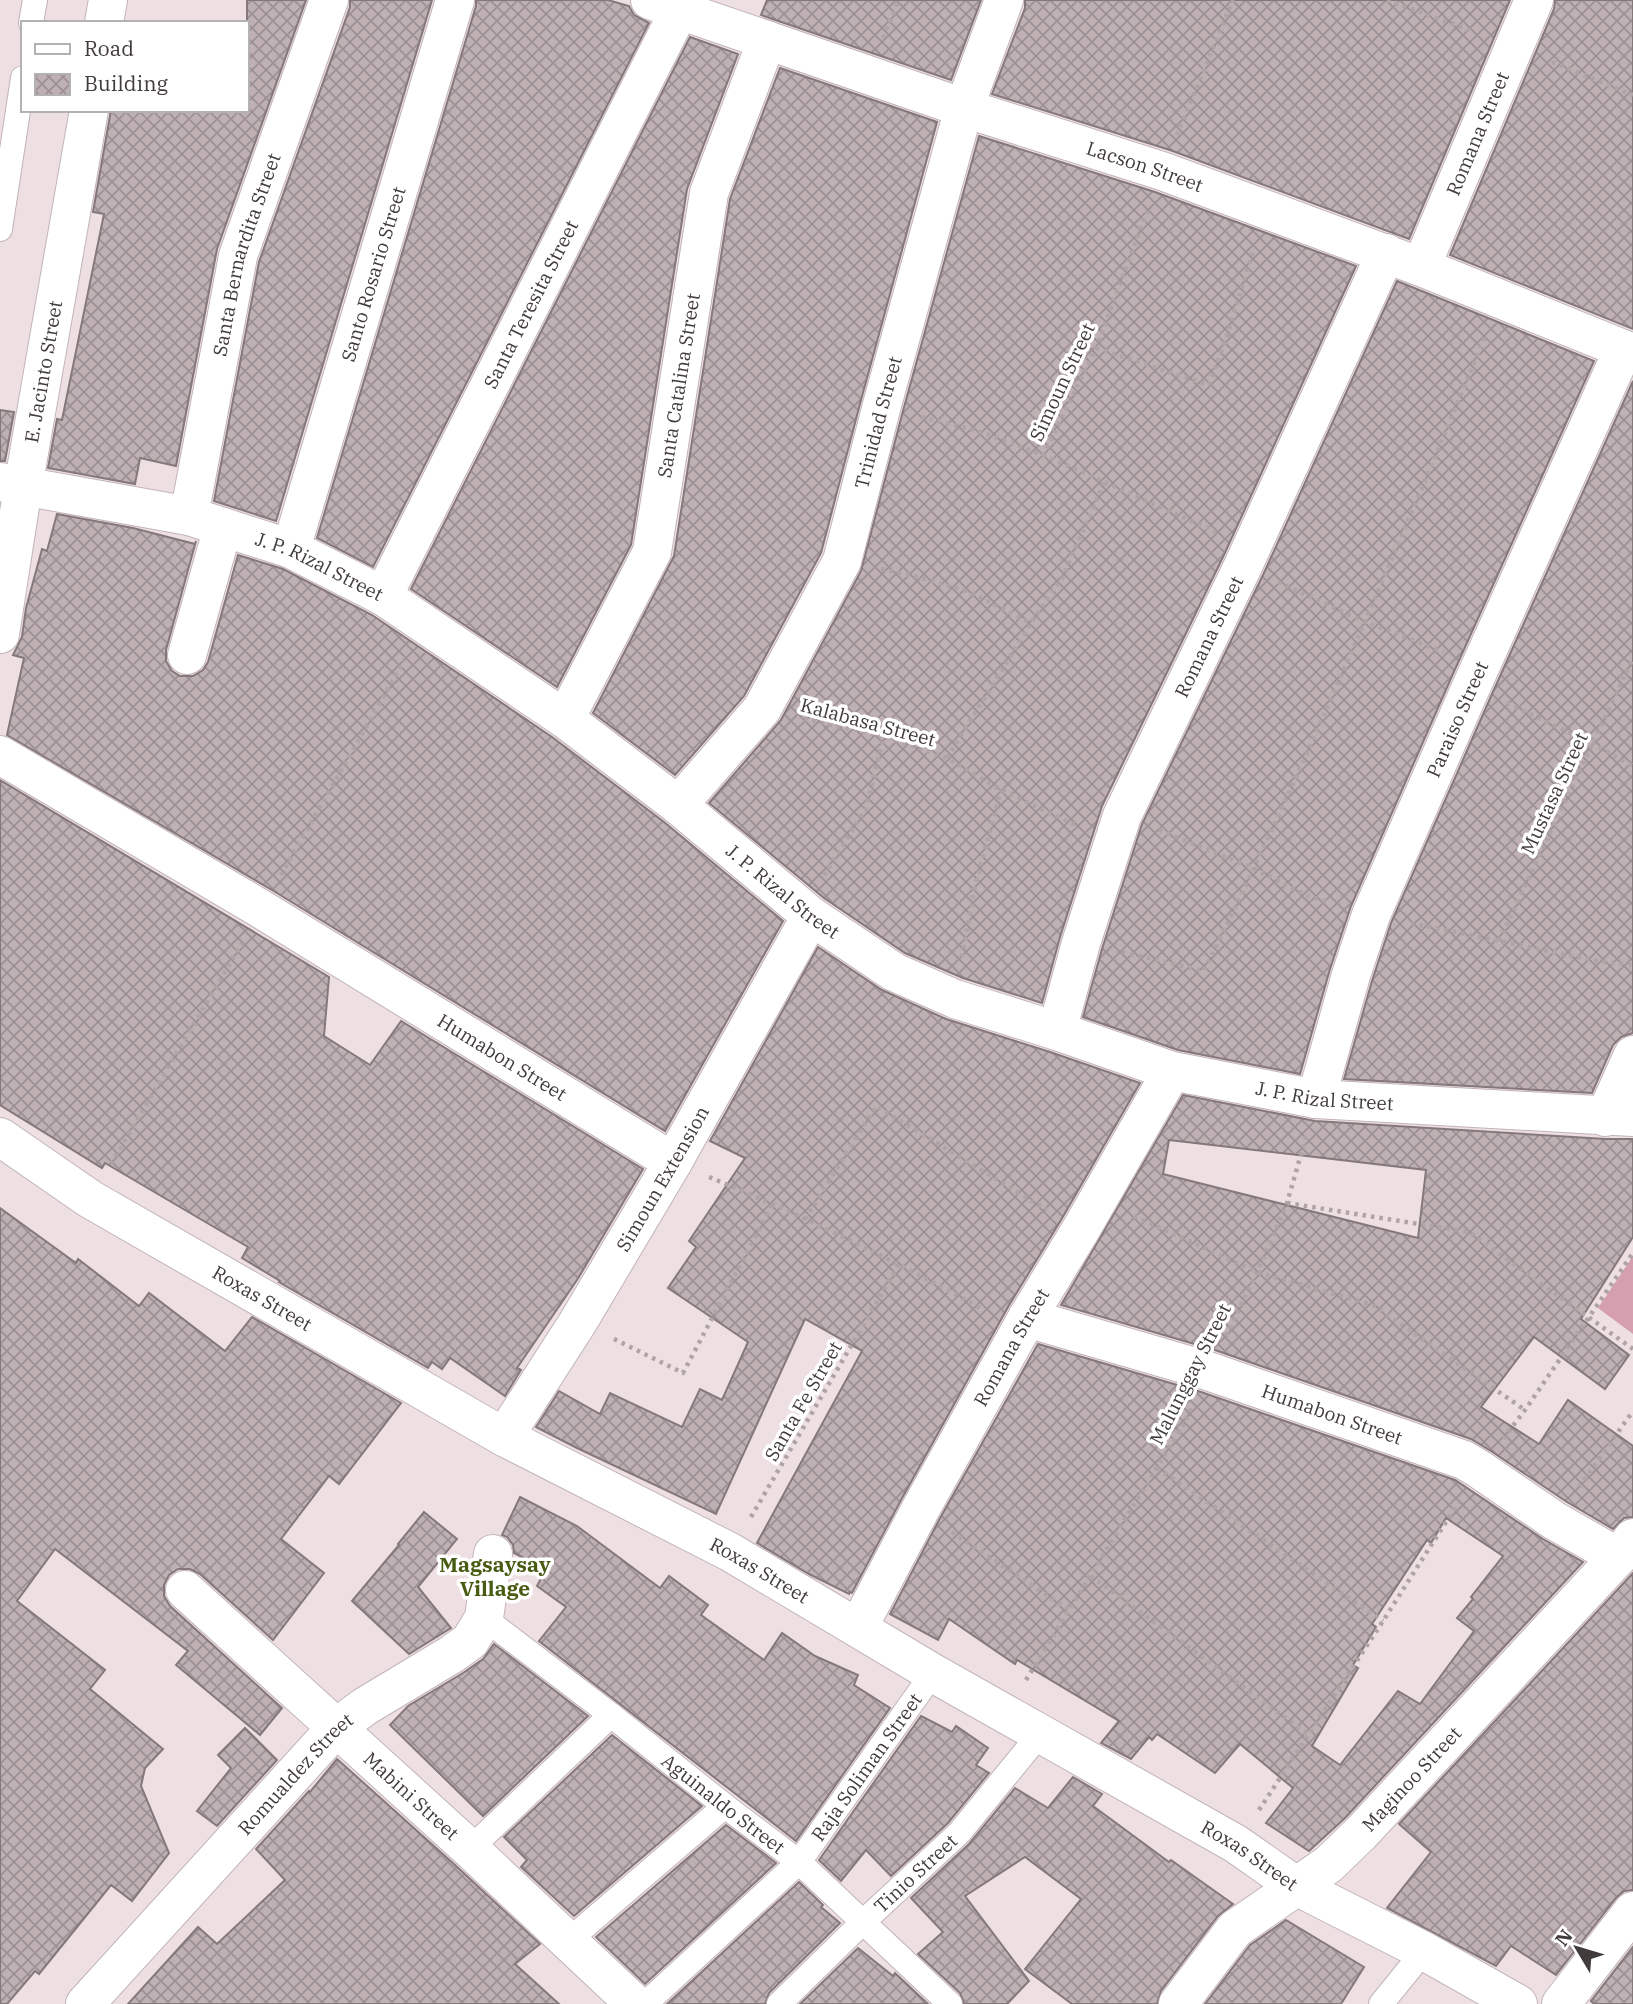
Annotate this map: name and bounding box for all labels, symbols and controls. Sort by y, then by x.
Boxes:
legend [21,21,248,112]
text: Road [84,34,134,62]
street label: Romana Street [1441,68,1514,199]
text: Building [84,69,169,97]
street label: Lacson Street [1083,136,1207,197]
street label: Santa Bernardita Street [207,150,286,358]
street label: Santo Rosario Street [336,183,411,364]
street label: Santa Teresita Street [478,216,583,393]
street label: Santa Catalina Street [652,291,705,479]
street label: E. Jacinto Street [19,298,67,444]
street label: Simoun Street [1024,319,1100,445]
street label: Trinidad Street [849,353,907,491]
street label: J. P. Rizal Street [253,526,388,606]
street label: Romana Street [1169,572,1249,701]
street label: Paraiso Street [1421,657,1493,781]
street label: Kalabasa Street [798,692,938,752]
street label: Mustasa Street [1515,728,1593,858]
street label: J. P. Rizal Street [721,838,844,944]
street label: Humabon Street [433,1008,571,1106]
street label: J. P. Rizal Street [1254,1076,1394,1115]
street label: Simoun Extension [611,1102,714,1256]
street label: Roxas Street [208,1260,317,1336]
street label: Romana Street [968,1283,1055,1410]
street label: Malunggay Street [1144,1299,1236,1449]
street label: Santa Fe Street [759,1337,847,1465]
street label: Humabon Street [1259,1379,1406,1450]
street label: Roxas Street [706,1532,814,1609]
district label: Magsaysay Village [439,1550,551,1602]
street label: Raja Soliman Street [806,1688,927,1846]
street label: Romualdez Street [233,1707,358,1840]
street label: Maginoo Street [1357,1721,1466,1836]
street label: Mabini Street [359,1747,464,1845]
street label: Aguinaldo Street [657,1748,790,1859]
street label: Roxas Street [1197,1815,1303,1896]
street label: Tinio Street [869,1829,962,1918]
north arrow [1542,1913,1612,1983]
text: N [1550,1924,1578,1951]

